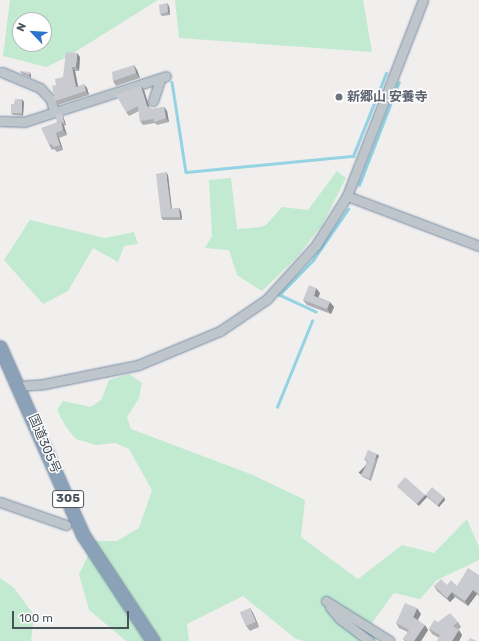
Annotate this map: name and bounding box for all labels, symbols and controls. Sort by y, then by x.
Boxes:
north arrow [12,12,52,52]
text: N [14,21,29,33]
place label: 新郷山 安養寺 [347,89,428,105]
marker: 新郷山 安養寺 [334,92,344,102]
street label: 国道305号 [25,412,63,476]
road number: 305 [52,489,84,509]
scale bar [14,603,131,629]
text: 100 m [19,611,53,625]

